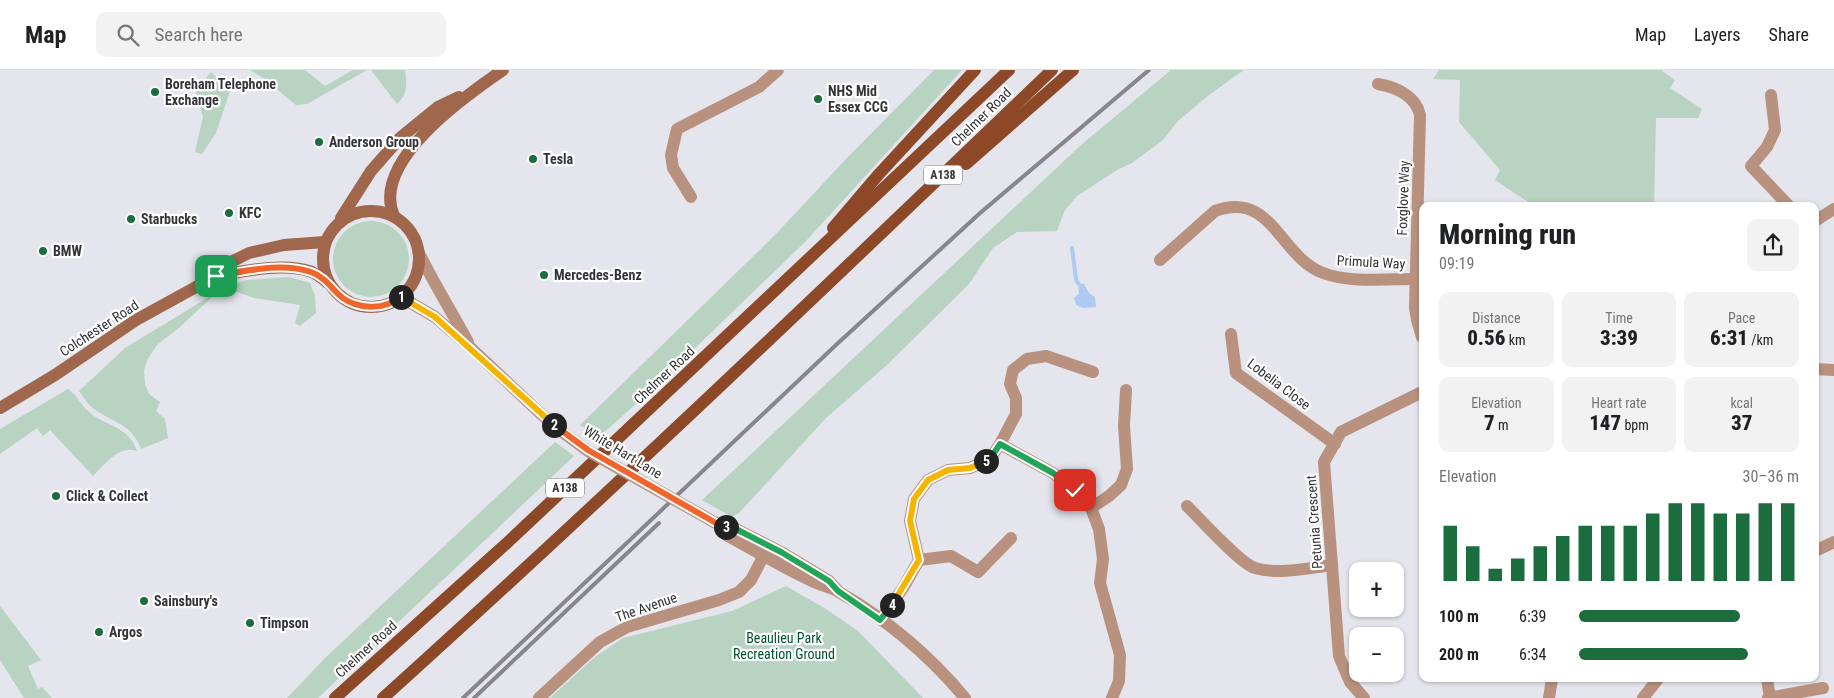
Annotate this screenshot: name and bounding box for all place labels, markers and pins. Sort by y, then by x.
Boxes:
place label: Boreham Telephone Exchange [165,76,276,108]
place label: NHS Mid Essex CCG [828,83,888,115]
marker: Boreham Telephone Exchange [149,86,161,98]
marker: NHS Mid Essex CCG [812,93,824,105]
place label: Anderson Group [329,134,419,150]
marker: Anderson Group [313,136,325,148]
place label: Tesla [543,151,574,167]
marker: Tesla [527,153,539,165]
place label: KFC [239,205,261,221]
marker: KFC [223,207,235,219]
place label: Starbucks [141,211,197,227]
marker: Starbucks [125,213,137,225]
place label: BMW [53,243,82,259]
marker: BMW [37,245,49,257]
pin [195,255,237,297]
place label: Mercedes-Benz [554,267,642,283]
marker: Mercedes-Benz [538,269,550,281]
pin: 1 [388,284,414,310]
pin: 2 [542,412,566,438]
pin: 5 [974,448,998,474]
pin [1054,469,1096,511]
place label: Click & Collect [66,488,148,504]
marker: Click & Collect [50,490,62,502]
pin: 3 [714,514,738,540]
pin: 4 [880,592,904,618]
place label: Sainsbury's [154,593,218,609]
marker: Sainsbury's [138,595,150,607]
place label: Timpson [260,615,309,631]
marker: Timpson [244,617,256,629]
place label: Argos [109,624,142,640]
marker: Argos [93,626,105,638]

